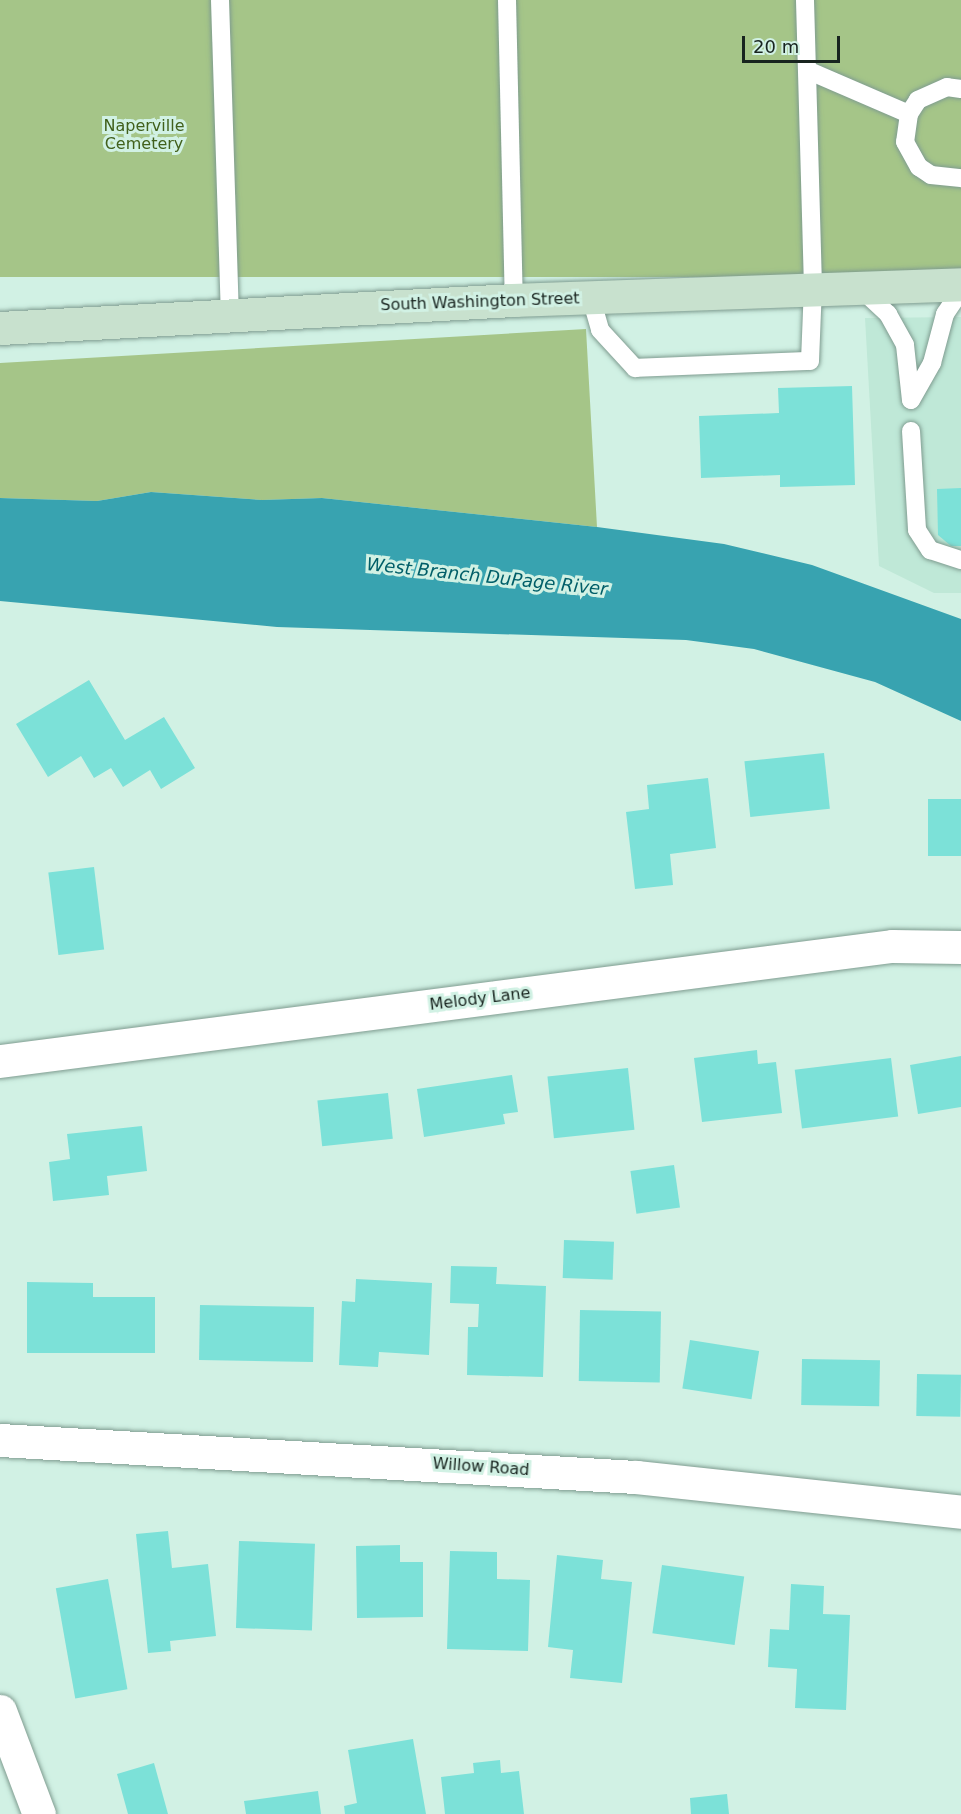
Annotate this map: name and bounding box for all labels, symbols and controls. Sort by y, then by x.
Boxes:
scale bar [745,24,842,62]
text: 20 m [753,36,799,57]
park label: Naperville Cemetery [104,116,184,154]
street label: South Washington Street [380,289,580,315]
water label: West Branch DuPage River [365,554,609,600]
street label: Melody Lane [429,983,531,1015]
street label: Willow Road [432,1454,530,1480]

